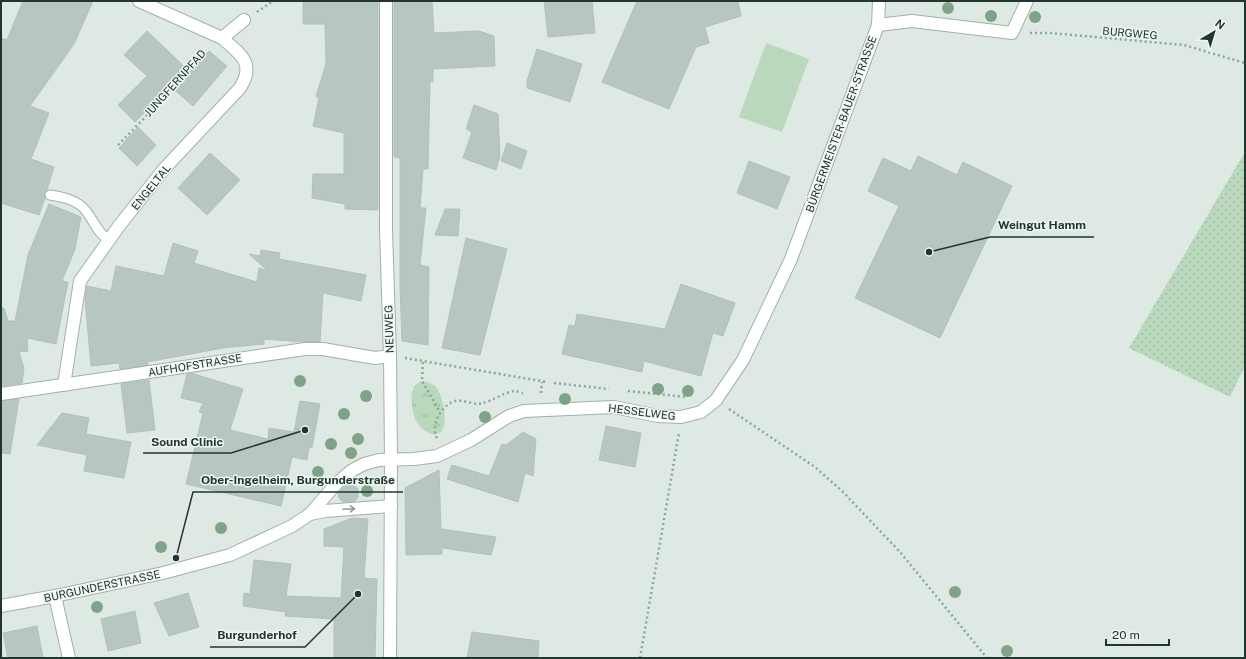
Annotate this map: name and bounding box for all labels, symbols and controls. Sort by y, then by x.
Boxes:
north arrow [1194,12,1234,52]
text: N [1213,17,1227,31]
street label: BURGWEG [1102,25,1158,41]
street label: BÜRGERMEISTER-BAUER-STRASSE [802,34,879,214]
street label: JUNGFERNPFAD [142,47,208,119]
street label: ENGELTAL [129,162,173,212]
callout: Weingut Hamm [990,213,1094,237]
text: Weingut Hamm [998,218,1086,232]
street label: NEUWEG [382,305,396,353]
street label: AUFHOFSTRASSE [147,352,243,378]
street label: HESSELWEG [608,402,676,422]
callout: Sound Clinic [143,429,231,453]
text: Sound Clinic [151,435,223,449]
callout: Ober-Ingelheim, Burgunderstraße [193,468,403,492]
text: Ober-Ingelheim, Burgunderstraße [201,473,395,487]
one-way arrow [342,506,355,513]
street label: BURGUNDERSTRASSE [43,568,161,604]
scale bar [1106,621,1169,647]
callout: Burgunderhof [210,623,305,647]
text: Burgunderhof [217,628,297,642]
text: 20 m [1112,628,1140,642]

